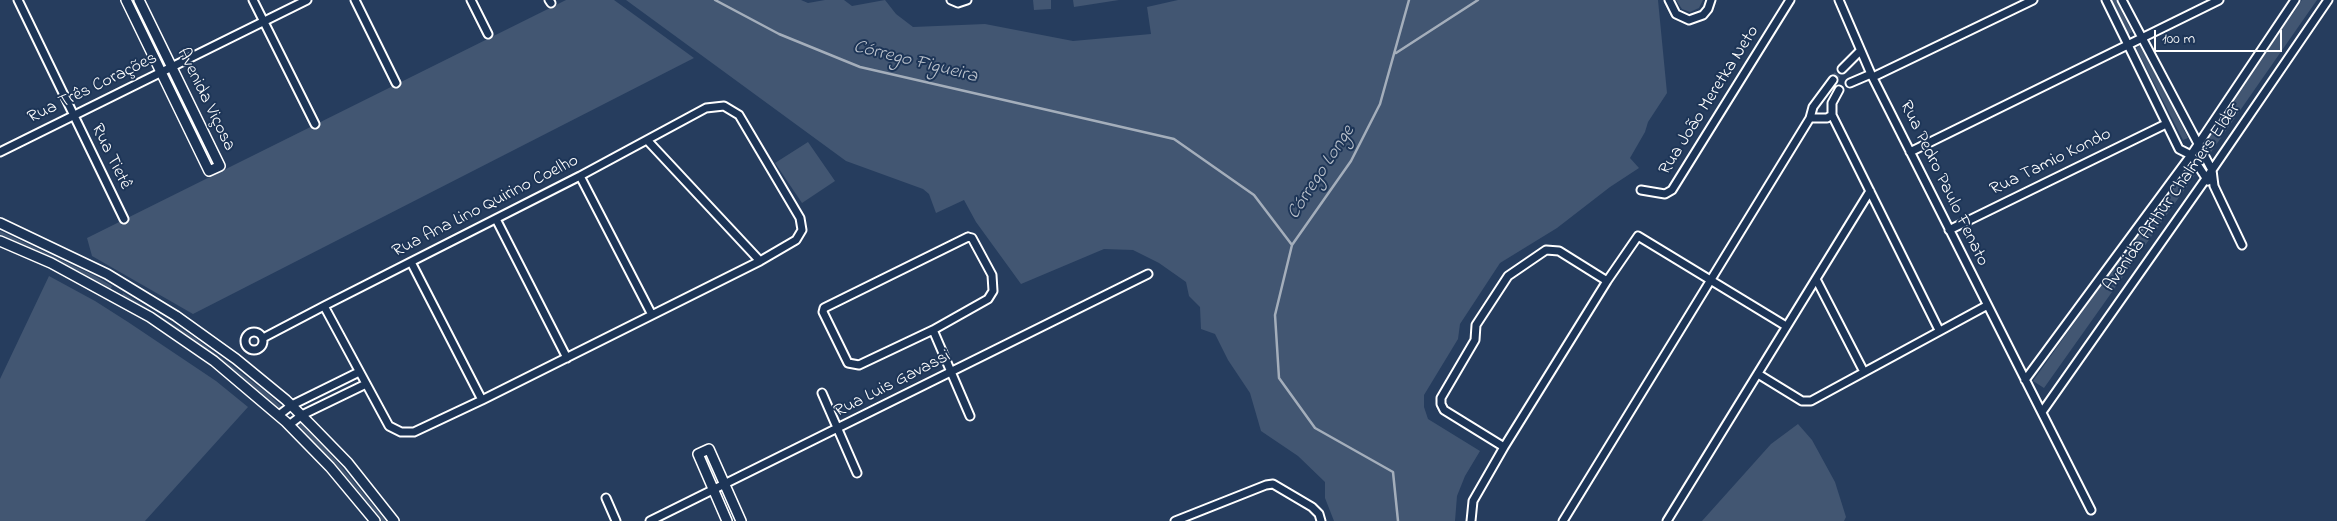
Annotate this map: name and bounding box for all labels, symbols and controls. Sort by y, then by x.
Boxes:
scale bar [2157,20,2284,52]
street label: Rua João Meretka Neto [1655,22,1765,180]
text: 100 m [2162,28,2195,50]
water label: Córrego Figueira [851,37,979,89]
street label: Avenida Viçosa [171,45,239,155]
street label: Rua Três Corações [25,48,161,130]
street label: Rua Pedro Paulo Fenato [1894,98,1992,270]
street label: Avenida Arthur Chalmers Elder [2100,100,2246,296]
street label: Rua Tietê [85,121,135,193]
water label: Córrego Longe [1283,122,1361,224]
street label: Rua Tamio Kondo [1987,124,2115,202]
street label: Rua Ana Lino Quirino Coelho [389,151,583,263]
street label: Rua Luis Gavassi [831,346,955,424]

